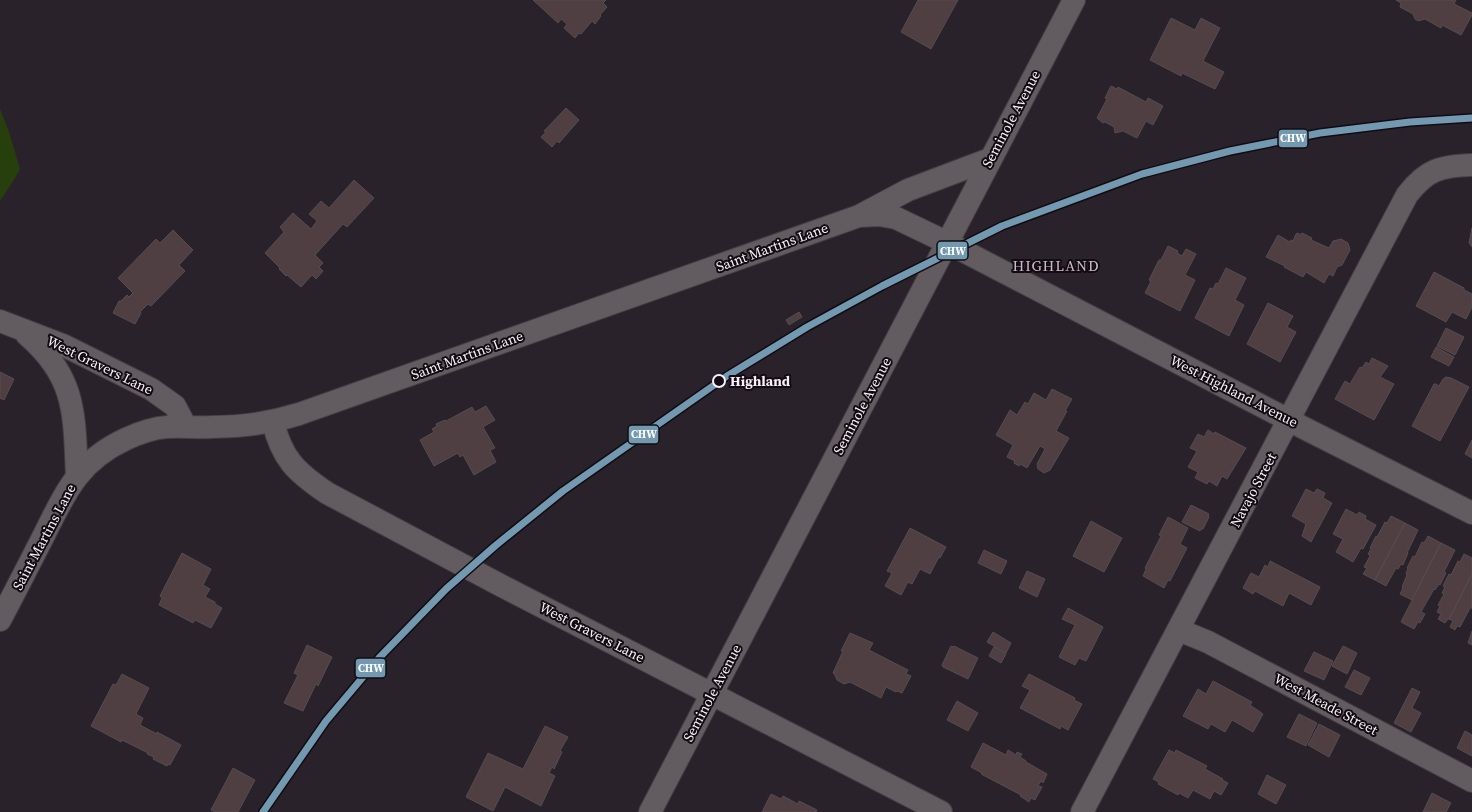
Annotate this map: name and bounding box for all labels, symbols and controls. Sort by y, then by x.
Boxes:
street label: Seminole Avenue [977,67,1045,171]
line badge: CHW [1278,129,1308,148]
text: CHW [1280,131,1306,146]
street label: Saint Martins Lane [713,217,831,277]
line badge: CHW [937,241,968,260]
text: CHW [940,244,966,259]
district label: HIGHLAND [1012,255,1100,276]
street label: Saint Martins Lane [408,325,526,385]
street label: West Gravers Lane [44,331,156,399]
street label: West Highland Avenue [1167,350,1301,432]
street label: Seminole Avenue [828,354,896,458]
place label: Highland [730,371,791,391]
marker: Highland [712,374,726,388]
line badge: CHW [628,425,659,444]
text: CHW [631,427,657,442]
street label: Navajo Street [1225,449,1281,531]
street label: Saint Martins Lane [8,480,80,594]
street label: West Gravers Lane [536,597,648,667]
street label: Seminole Avenue [678,641,746,745]
line badge: CHW [355,658,386,678]
text: CHW [358,661,384,676]
street label: West Meade Street [1271,668,1382,740]

